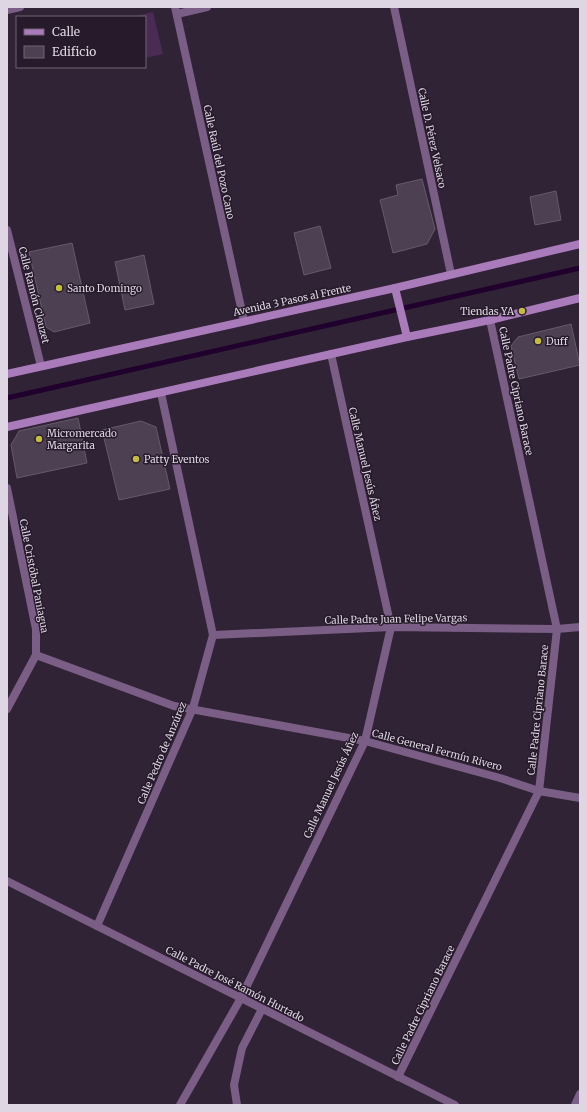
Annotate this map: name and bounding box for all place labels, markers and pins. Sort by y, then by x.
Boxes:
place label: Santo Domingo [67,282,142,295]
marker: Santo Domingo [54,283,64,293]
place label: Tiendas YA [460,305,515,318]
marker: Tiendas YA [517,306,527,316]
place label: Duff [546,335,569,348]
marker: Duff [533,336,543,346]
place label: Micromercado Margarita [47,427,117,452]
marker: Micromercado Margarita [34,434,44,444]
place label: Patty Eventos [144,453,210,466]
marker: Patty Eventos [131,454,141,464]

